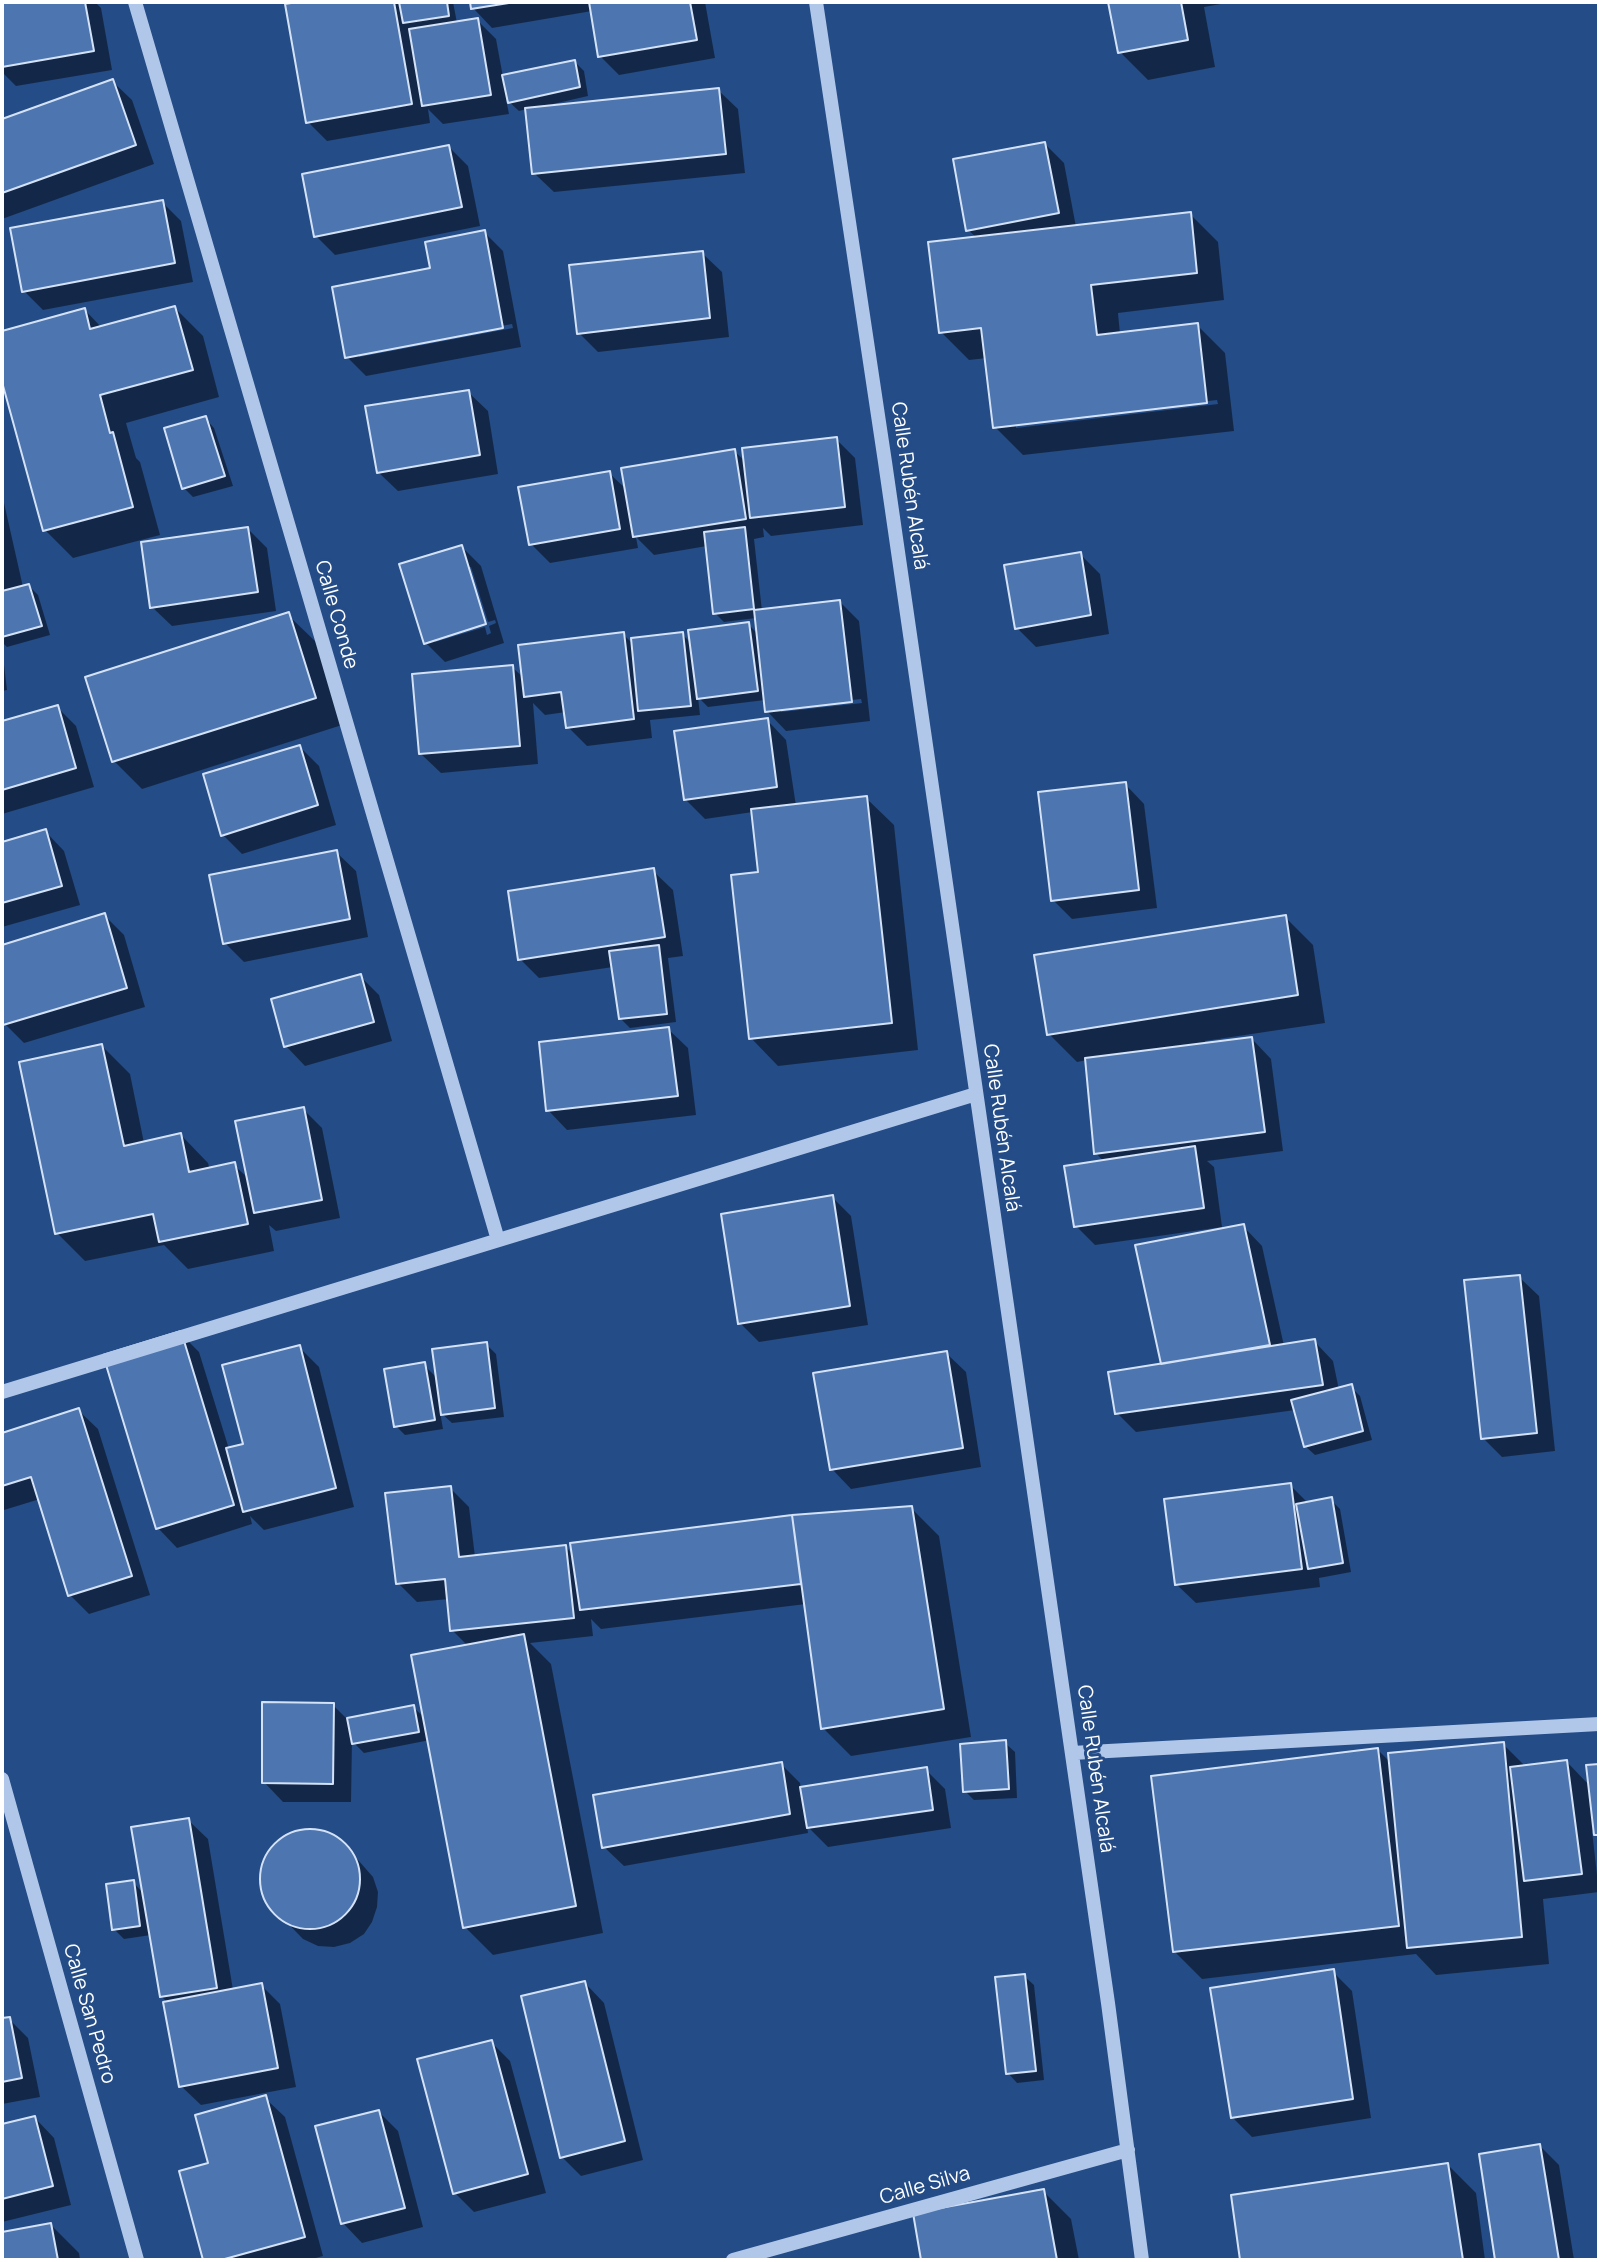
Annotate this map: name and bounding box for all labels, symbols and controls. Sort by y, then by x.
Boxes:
street label: Calle Rubén Alcalá [885,401,933,571]
street label: Calle Conde [309,558,363,672]
street label: Calle Rubén Alcalá [977,1043,1025,1213]
street label: Calle Rubén Alcalá [1071,1684,1119,1854]
street label: Calle San Pedro [58,1941,120,2087]
street label: Calle Silva [877,2162,973,2210]

